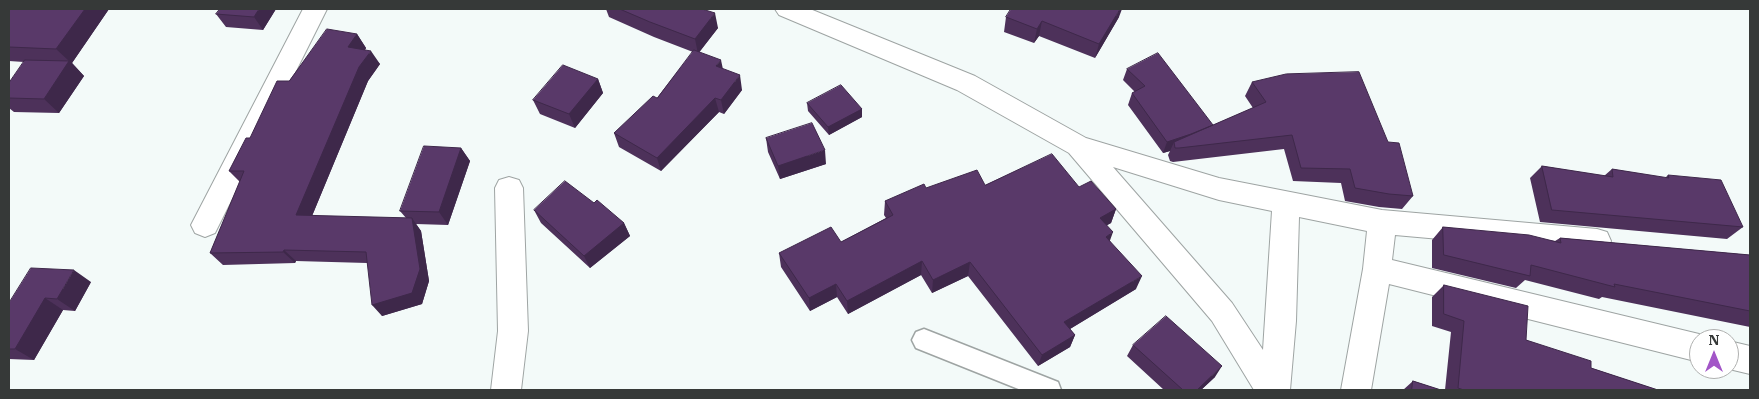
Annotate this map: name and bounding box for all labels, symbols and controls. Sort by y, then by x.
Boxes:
north arrow [1689,329,1739,379]
text: N [1708,331,1720,349]

